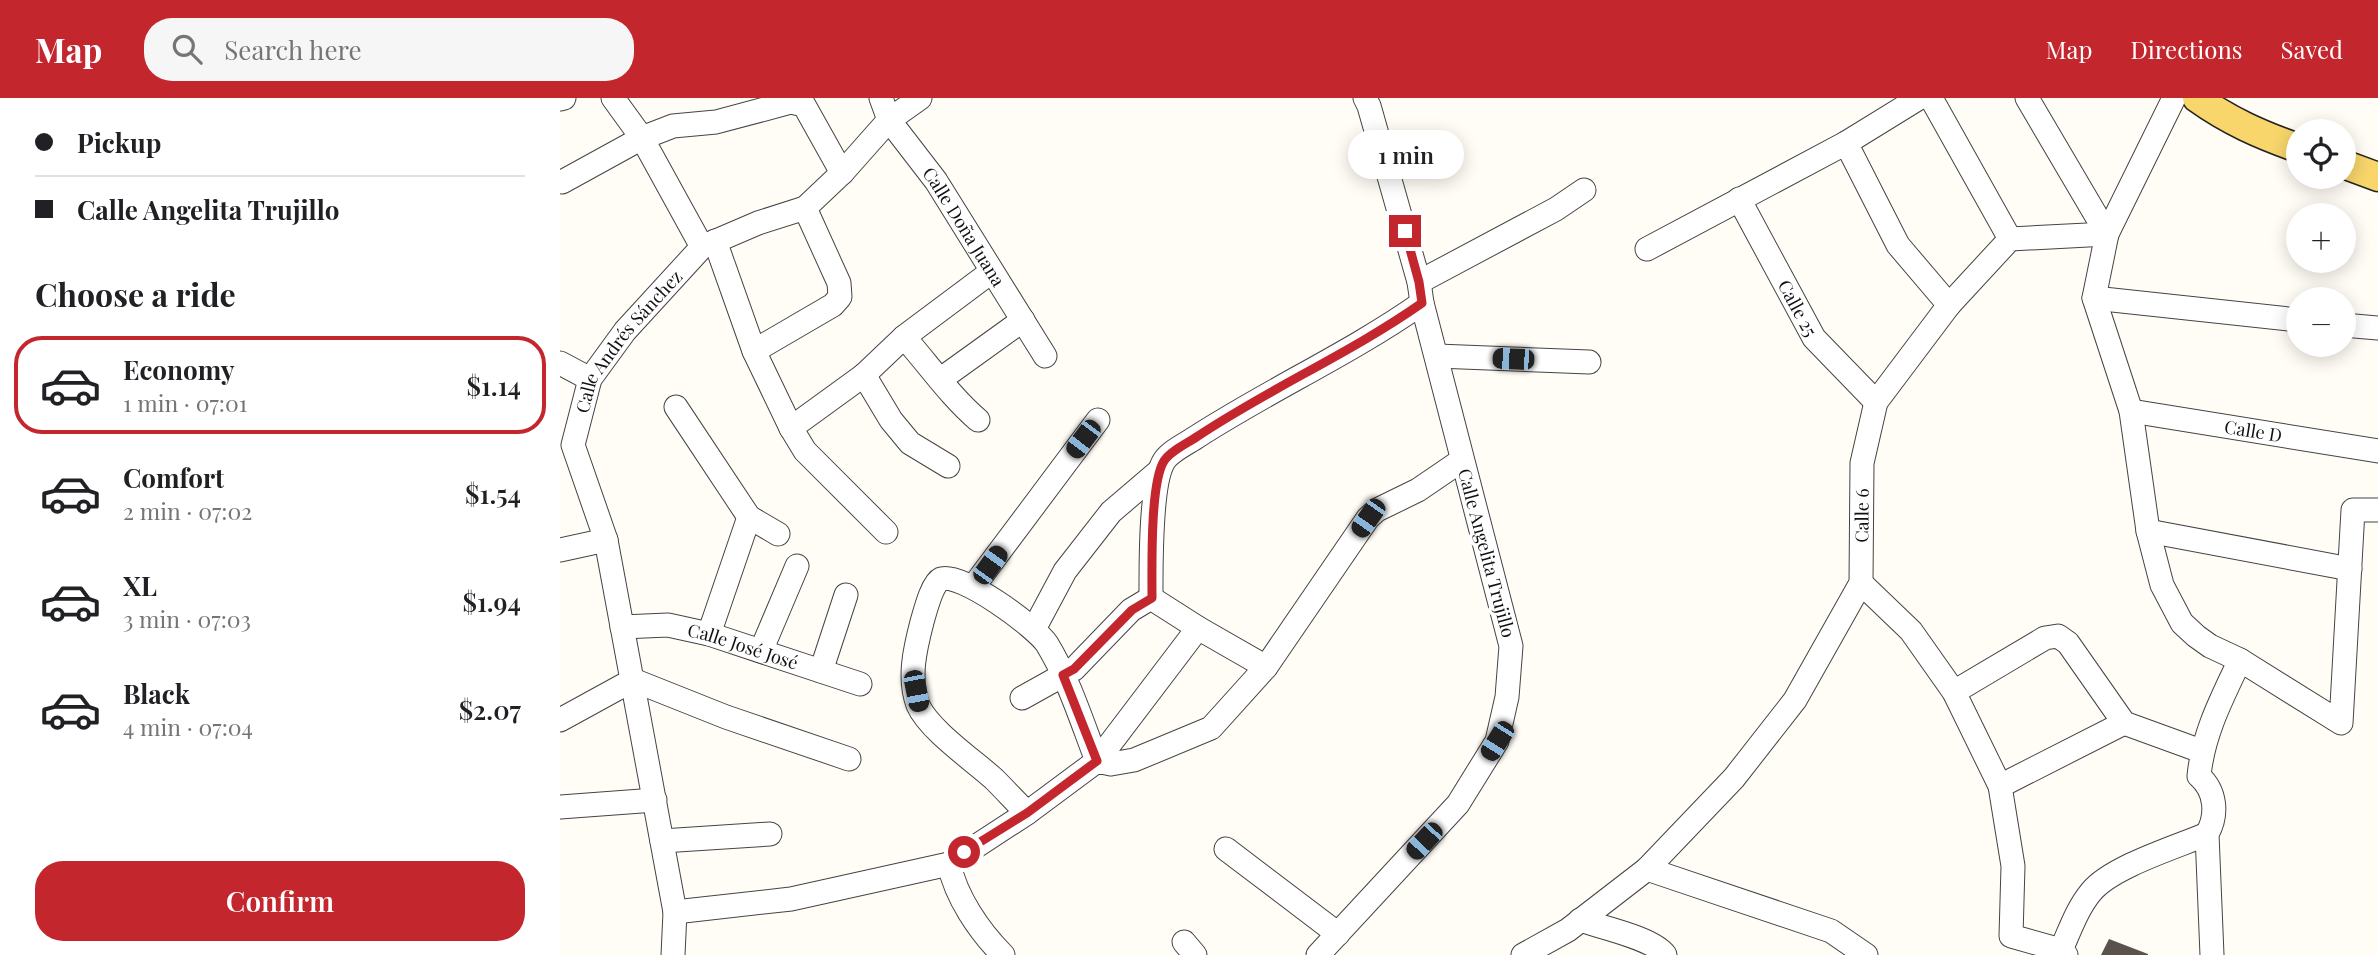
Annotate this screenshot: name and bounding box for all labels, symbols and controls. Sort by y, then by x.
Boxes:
search box [144,18,634,81]
text: Map [35,27,102,71]
icon: search [168,30,206,68]
text: Search here [224,32,362,67]
text: Map [2046,33,2092,65]
text: Directions [2130,33,2243,65]
text: Saved [2281,33,2343,65]
map controls [2286,119,2356,357]
button: locate [2286,119,2356,189]
text: Pickup [77,125,161,160]
callout: 1 min [1347,130,1463,178]
text: 1 min [1378,139,1434,170]
street label: Calle Doña Juana [917,162,1011,291]
text: Calle Angelita Trujillo [77,192,339,227]
button: + [2286,203,2356,273]
route end [1389,215,1421,247]
street label: Calle Andrés Sánchez [570,265,687,415]
text: Choose a ride [35,272,236,315]
street label: Calle 25 [1773,276,1823,341]
button: − [2286,287,2356,357]
car [1492,348,1535,370]
text: Economy [123,352,234,387]
icon: car [39,354,102,417]
text: $1.14 [467,368,521,403]
text: 1 min · 07:01 [123,387,247,418]
street label: Calle D [2223,414,2284,447]
car [1062,416,1105,462]
text: Comfort [123,460,224,495]
icon: car [39,462,102,525]
street label: Calle Angelita Trujillo [1453,466,1521,640]
text: $1.54 [465,476,521,511]
street label: Calle 6 [1849,488,1874,543]
text: 2 min · 07:02 [123,495,252,526]
car [1348,495,1389,541]
car [970,542,1011,588]
text: XL [123,568,157,603]
icon: car [39,570,102,633]
text: $1.94 [463,584,521,619]
text: 3 min · 07:03 [123,603,251,634]
street label: Calle José José [686,618,801,675]
car [902,668,931,714]
text: Black [123,676,190,711]
icon: car [39,678,102,741]
text: $2.07 [459,692,521,727]
text: 4 min · 07:04 [123,711,253,742]
car [1477,718,1518,764]
car [1402,818,1447,864]
route start [948,836,980,868]
button: Confirm [35,861,525,941]

